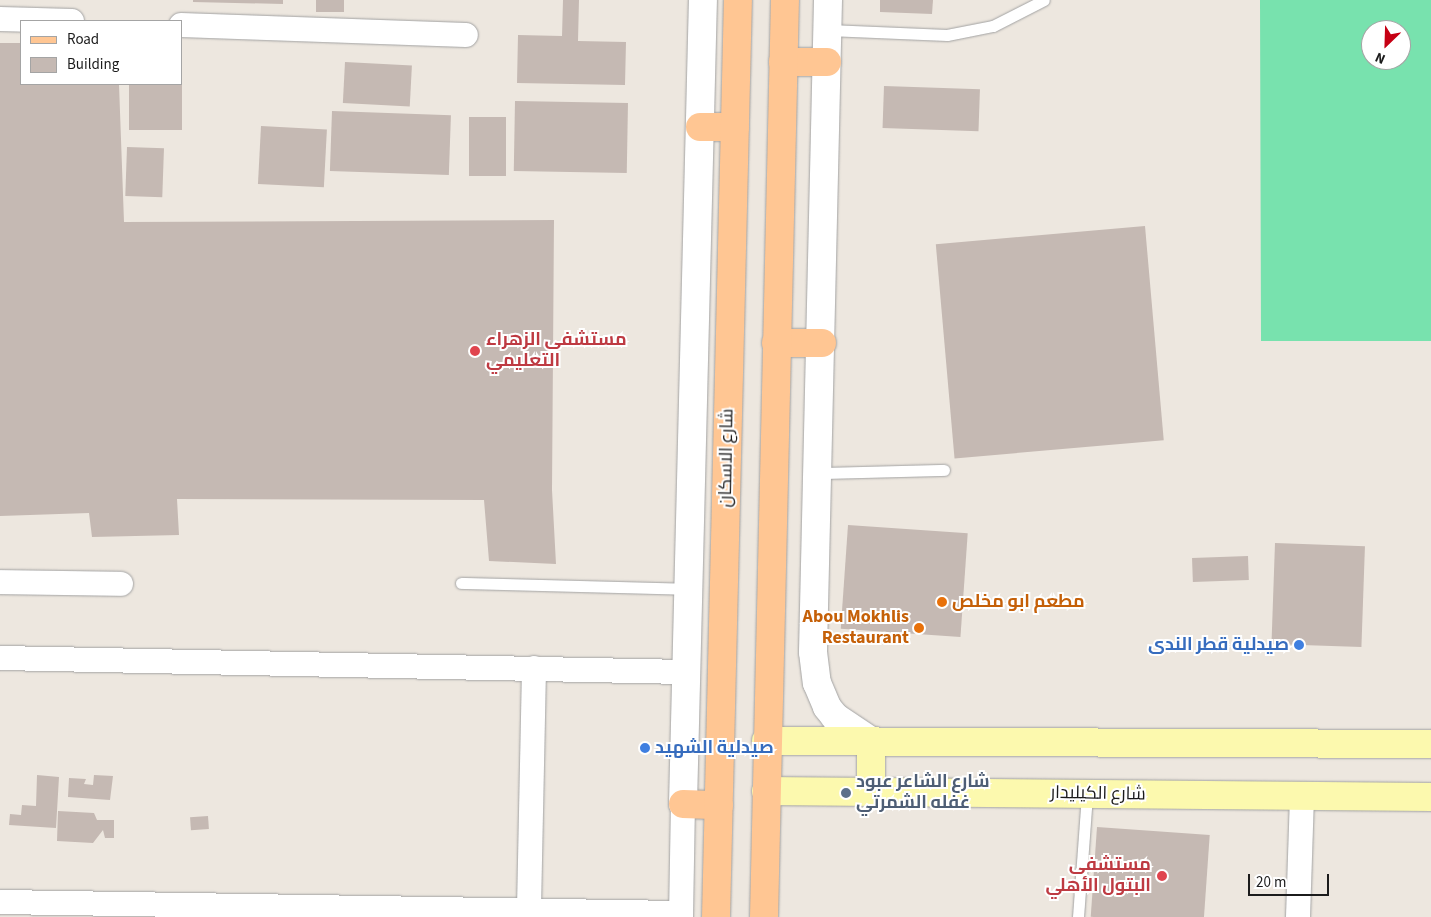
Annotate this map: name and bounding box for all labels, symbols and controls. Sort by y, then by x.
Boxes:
legend [20,20,182,85]
north arrow [1361,20,1411,70]
text: Road [67,29,99,50]
text: N [1372,47,1389,69]
text: Building [67,54,119,75]
place label: مستشفى الزهراء التعليمي [486,330,627,372]
marker: مستشفى الزهراء التعليمي [468,344,482,358]
street label: شارع الاسكان [715,408,739,508]
place label: مطعم ابو مخلص [952,591,1085,613]
marker: مطعم ابو مخلص [936,596,948,608]
place label: Abou Mokhlis Restaurant [803,607,909,650]
marker: Abou Mokhlis Restaurant [913,622,925,634]
place label: صيدلية قطر الندى [1148,634,1289,656]
marker: صيدلية قطر الندى [1293,639,1305,651]
place label: صيدلية الشهيد [655,737,774,759]
marker: صيدلية الشهيد [639,742,651,754]
place label: شارع الشاعر عبود غفله الشمرتي [856,772,990,814]
street label: شارع الكيليدار [1050,782,1146,806]
marker: شارع الشاعر عبود غفله الشمرتي [840,787,852,799]
place label: مستشفى البتول الأهلي [1045,855,1151,898]
scale bar [1251,864,1332,896]
marker: مستشفى البتول الأهلي [1155,869,1169,883]
text: 20 m [1256,872,1286,893]

